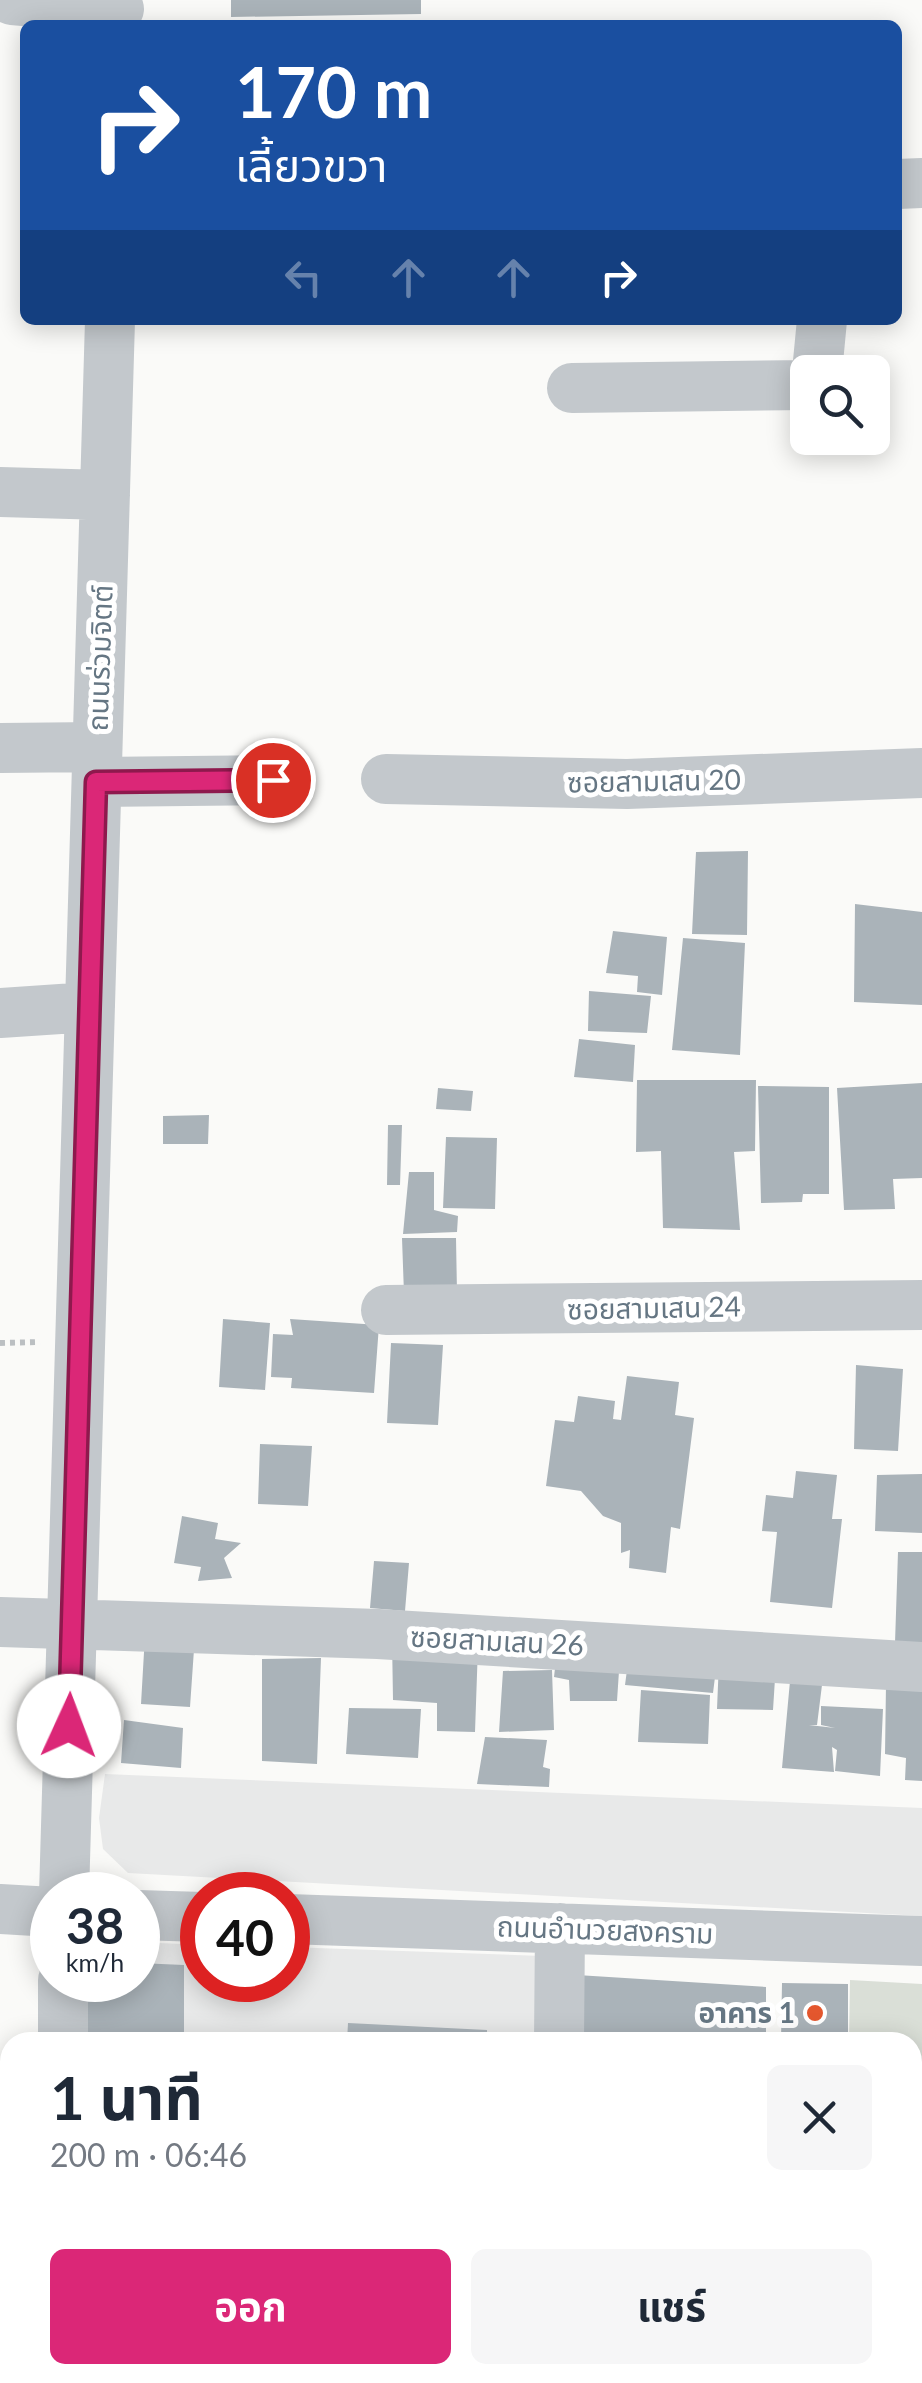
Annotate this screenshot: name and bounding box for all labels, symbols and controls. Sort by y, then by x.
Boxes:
text: 170 m [235,49,432,133]
icon: right [70,60,200,190]
text: เลี้ยวขวา [235,138,387,192]
icon: left [276,250,331,305]
icon: ahead [381,250,436,305]
icon: ahead [486,250,541,305]
icon: right [591,250,646,305]
map controls [790,355,890,455]
button: search [790,355,890,455]
street label: ถนนร่วมจิตต์ [79,584,119,732]
pin [231,738,316,823]
icon: arrive [246,753,301,808]
street label: ซอยสามเสน 20 [567,761,741,799]
street label: ซอยสามเสน 24 [567,1288,741,1326]
street label: ซอยสามเสน 26 [409,1618,585,1662]
position arrow [17,1674,121,1778]
speed limit sign: 40 [180,1872,310,2002]
text: 38 [66,1895,124,1955]
street label: ถนนอำนวยสงคราม [496,1908,714,1950]
text: km/h [66,1947,124,1977]
place label: อาคาร 1 [698,1995,795,2029]
marker: อาคาร 1 [804,2002,826,2024]
text: 1 นาที [50,2061,203,2133]
button: close [767,2065,872,2170]
text: 200 m · 06:46 [50,2135,247,2174]
button: ออก [50,2249,451,2364]
button: แชร์ [471,2249,872,2364]

